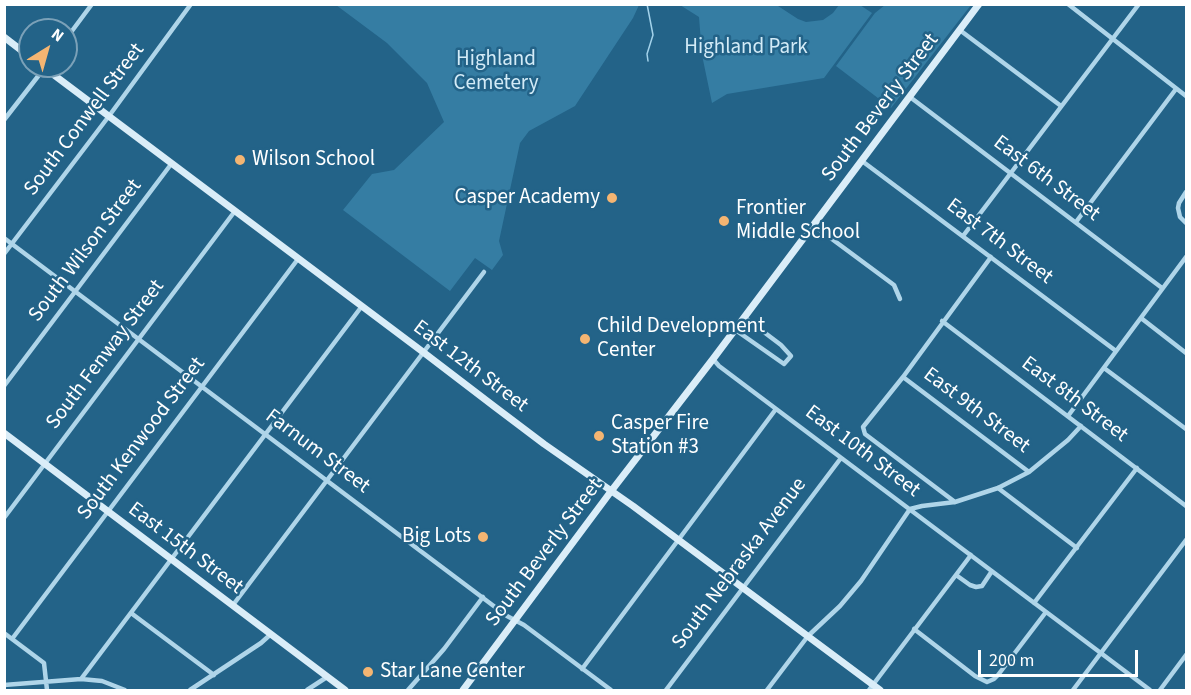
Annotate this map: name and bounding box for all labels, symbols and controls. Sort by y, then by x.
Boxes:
north arrow [18,18,78,78]
text: N [47,23,68,47]
street label: South Beverly Street [817,29,945,187]
park label: Highland Park [684,35,808,61]
street label: South Conwell Street [19,39,151,201]
park label: Highland Cemetery [454,47,538,97]
street label: East 6th Street [988,131,1104,227]
place label: Wilson School [252,147,375,173]
marker: Wilson School [233,153,247,167]
street label: South Wilson Street [24,175,148,327]
place label: Casper Academy [454,185,600,211]
marker: Casper Academy [605,191,619,205]
street label: East 7th Street [941,194,1057,290]
place label: Frontier Middle School [736,196,860,246]
marker: Frontier Middle School [717,214,731,228]
street label: South Fenway Street [42,275,170,435]
place label: Child Development Center [597,314,765,364]
street label: East 12th Street [407,316,533,418]
marker: Child Development Center [578,332,592,346]
street label: East 8th Street [1016,352,1132,448]
street label: South Kenwood Street [73,353,211,525]
street label: East 9th Street [918,363,1034,459]
street label: East 10th Street [799,401,925,503]
street label: Farnum Street [260,404,374,500]
place label: Casper Fire Station #3 [611,411,709,461]
marker: Casper Fire Station #3 [592,429,606,443]
street label: South Nebraska Avenue [667,473,813,655]
street label: South Beverly Street [481,474,609,632]
street label: East 15th Street [122,498,248,600]
place label: Big Lots [402,524,471,550]
marker: Big Lots [476,530,490,544]
scale bar [981,638,1142,676]
text: 200 m [989,648,1034,673]
place label: Star Lane Center [380,659,525,685]
marker: Star Lane Center [361,665,375,679]

